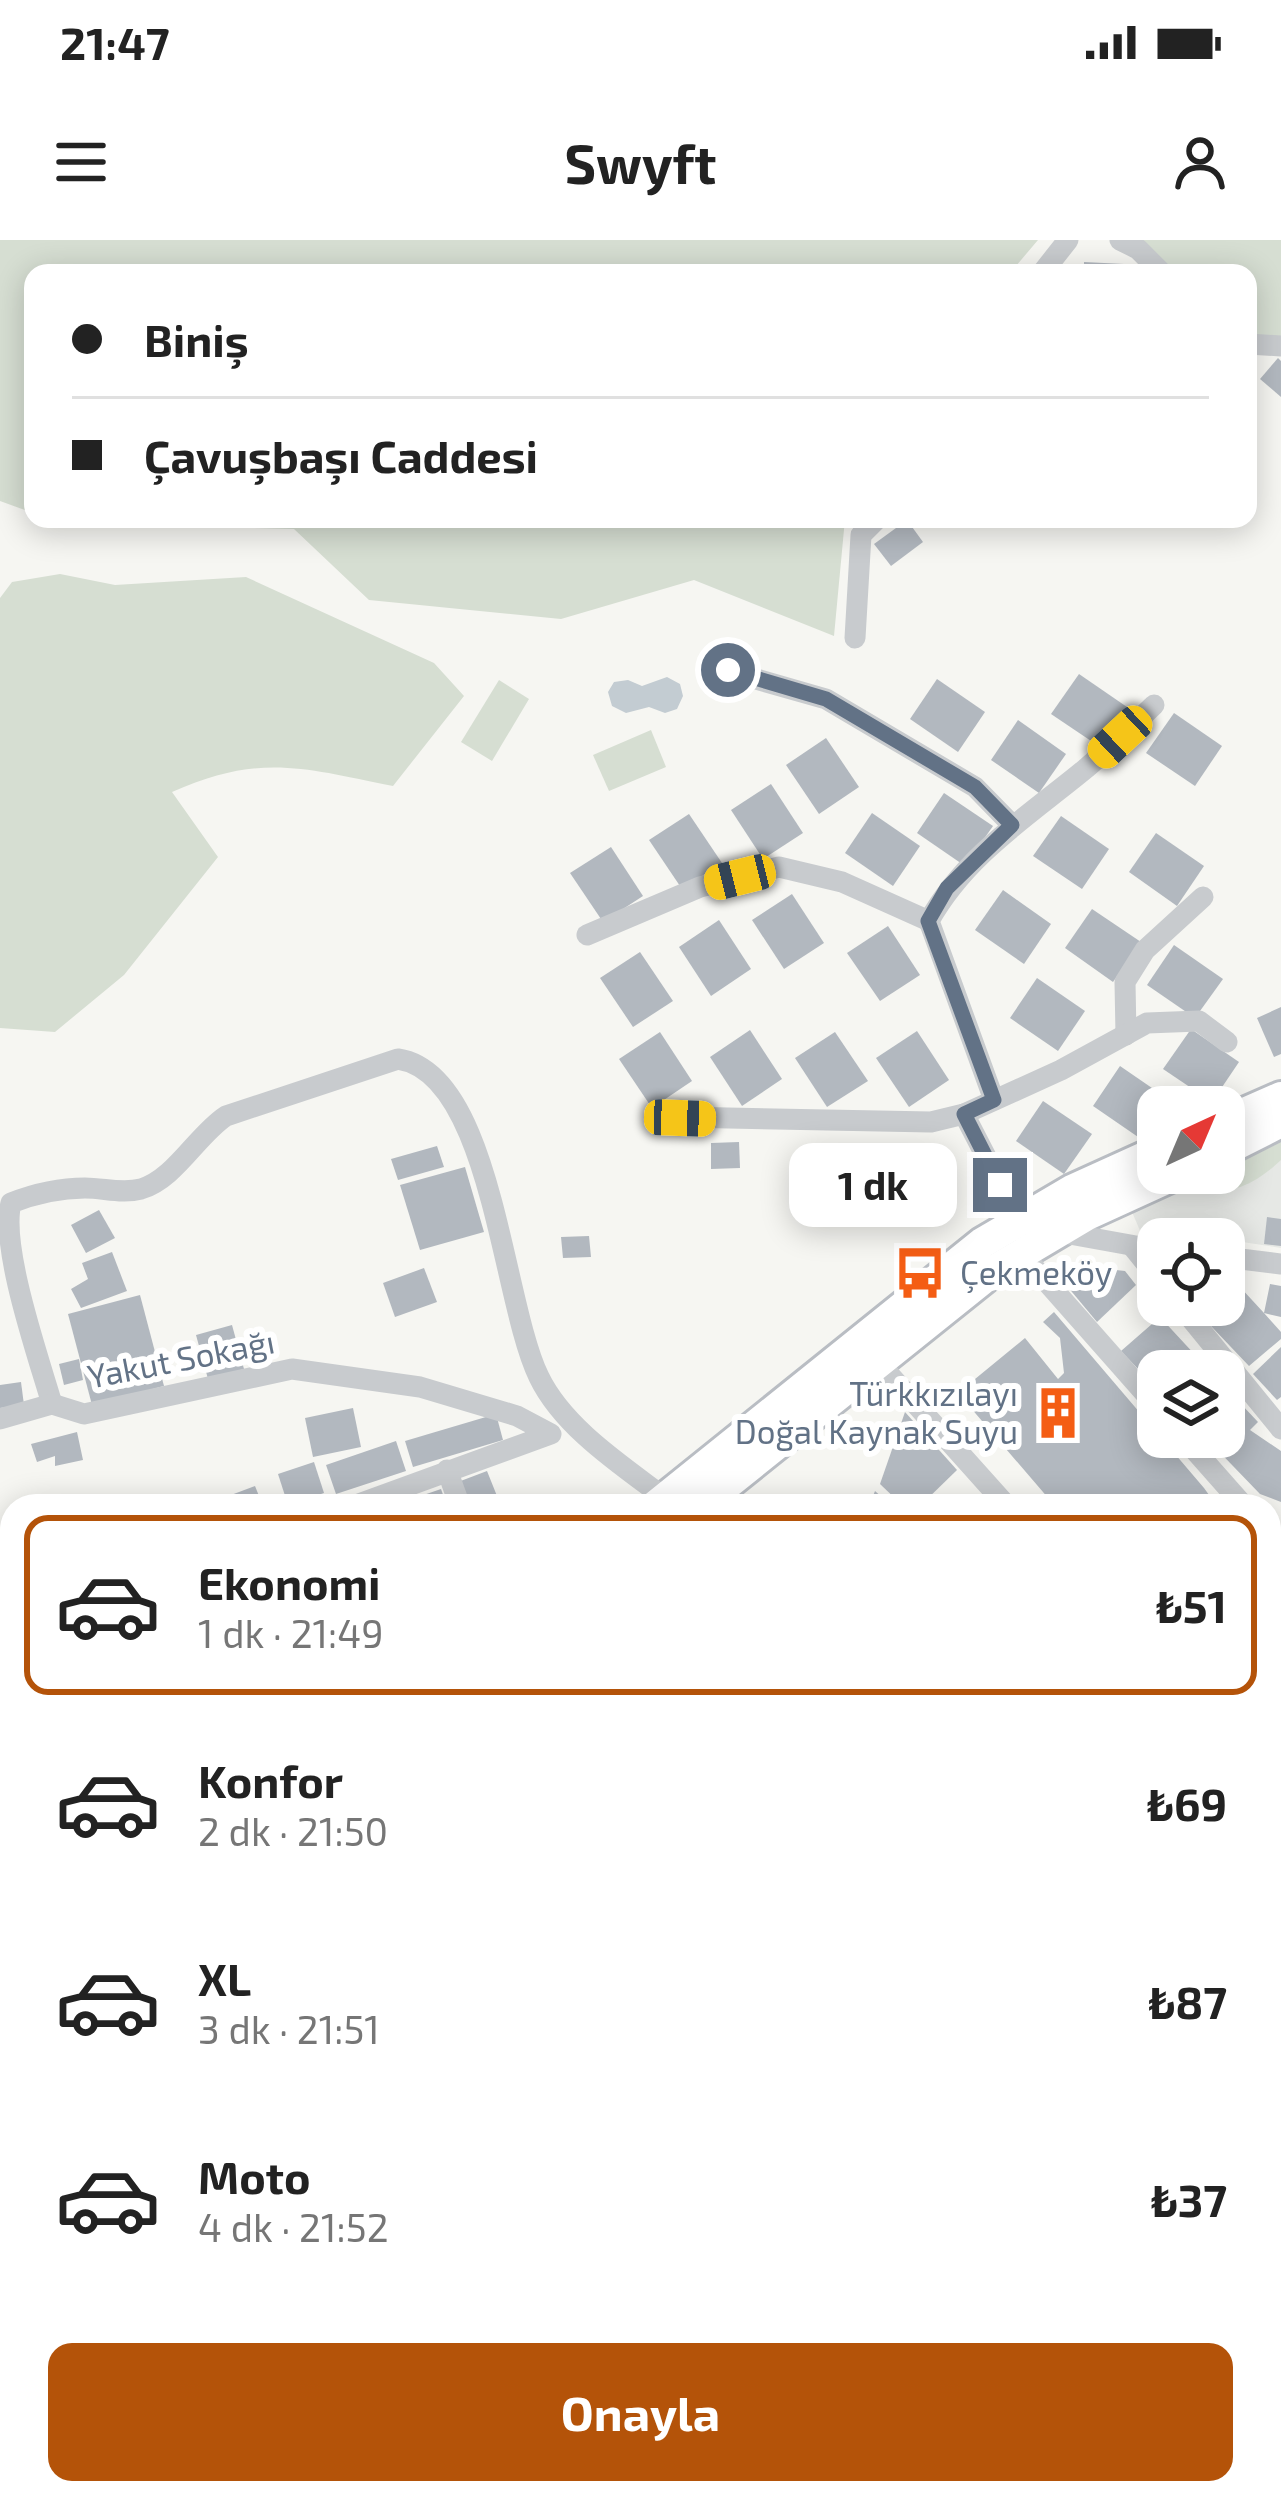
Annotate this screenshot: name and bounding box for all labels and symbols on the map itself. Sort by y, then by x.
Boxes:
route start [701,643,755,697]
car [1081,699,1159,775]
car [701,851,779,903]
north arrow [1137,1086,1245,1194]
car [643,1099,717,1137]
callout: 1 dk [790,1143,958,1227]
route end [973,1158,1027,1212]
bus stop icon: Çekmeköy [891,1244,949,1302]
place label: Çekmeköy [960,1252,1112,1294]
street label: Yakut Sokağı [84,1320,278,1396]
place label: Türkkızılayı Doğal Kaynak Suyu [735,1373,1018,1451]
building icon: Türkkızılayı Doğal Kaynak Suyu [1029,1384,1087,1442]

